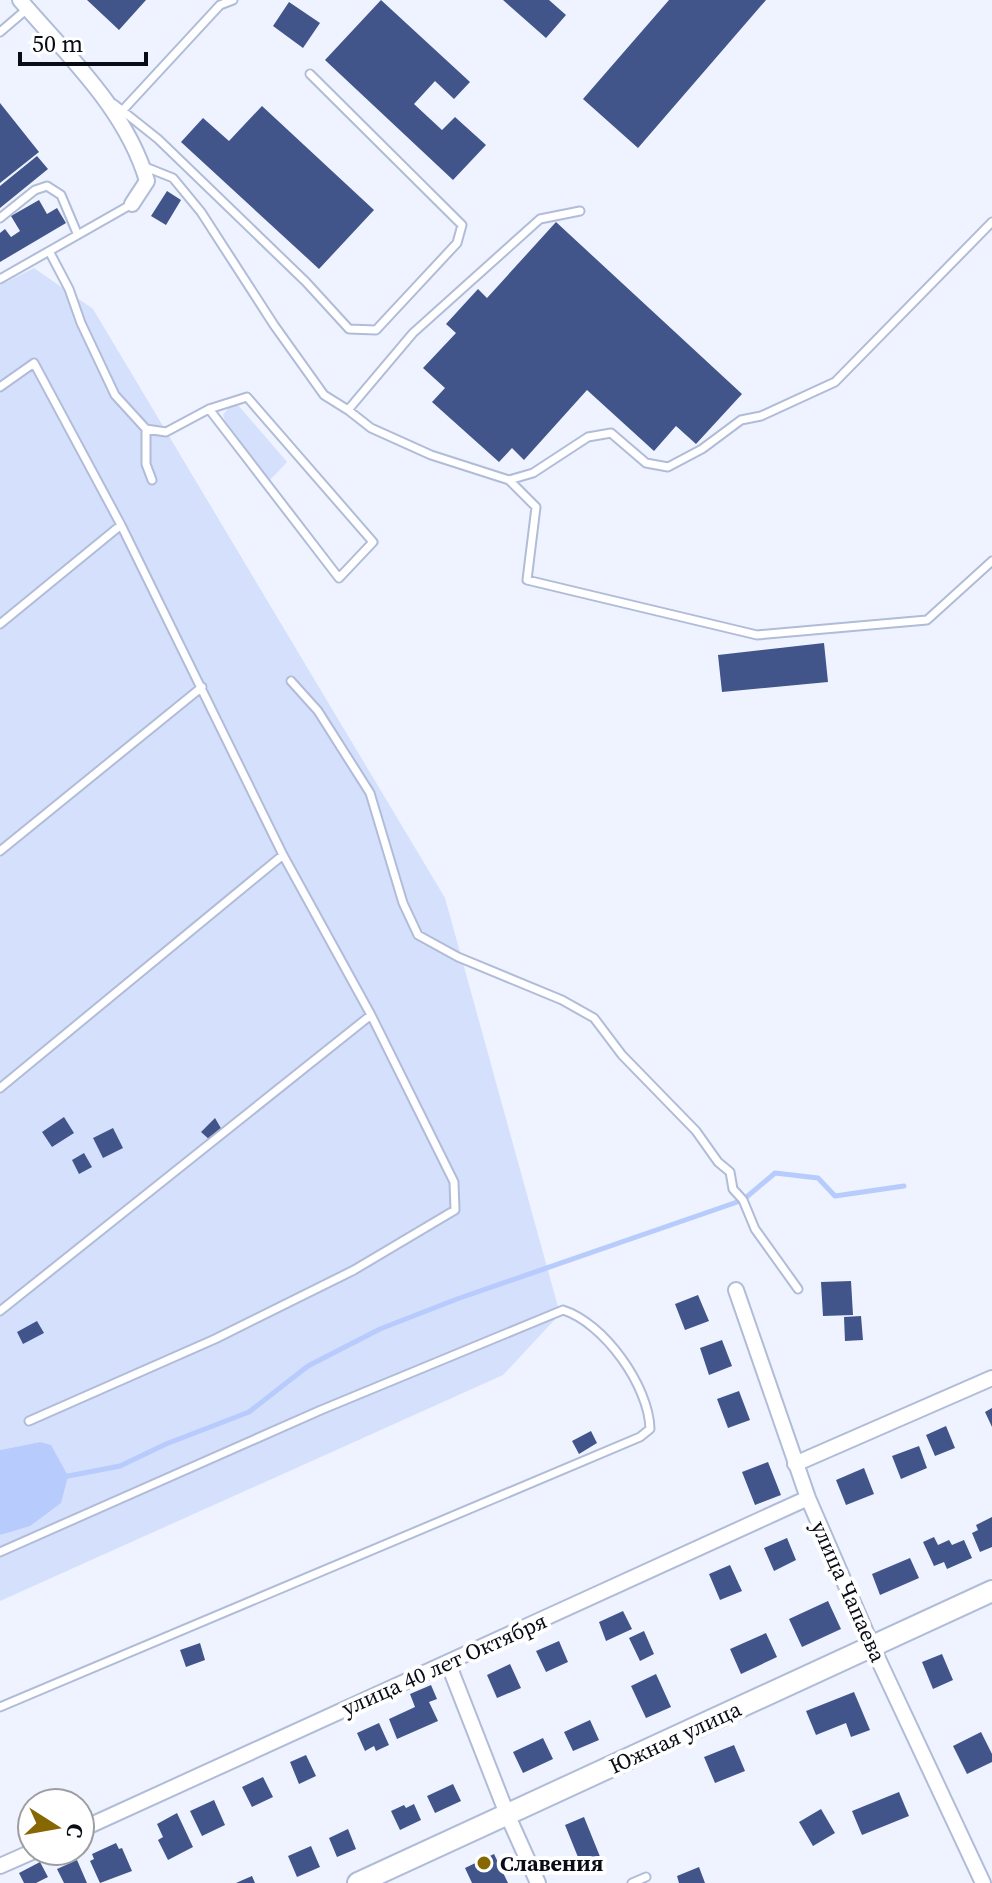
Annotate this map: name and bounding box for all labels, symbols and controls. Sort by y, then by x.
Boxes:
scale bar [20,16,146,66]
text: 50 m [32,27,83,60]
street label: улица Чапаева [804,1516,894,1667]
street label: улица 40 лет Октября [337,1605,551,1723]
street label: Южная улица [604,1693,747,1781]
north arrow [16,1787,96,1867]
text: С [60,1821,92,1841]
place label: Славения [500,1848,603,1878]
marker: Славения [475,1854,493,1872]

